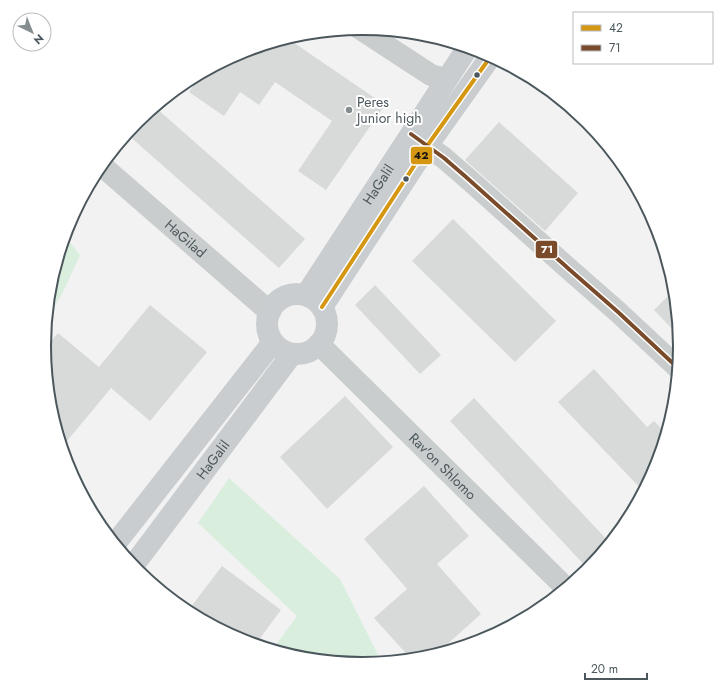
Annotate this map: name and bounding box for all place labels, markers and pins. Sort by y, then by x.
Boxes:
unlabelled marker [472,70,482,80]
place label: Peres Junior high [355,92,422,128]
marker: Peres Junior high [344,105,354,115]
unlabelled marker [401,174,411,184]

